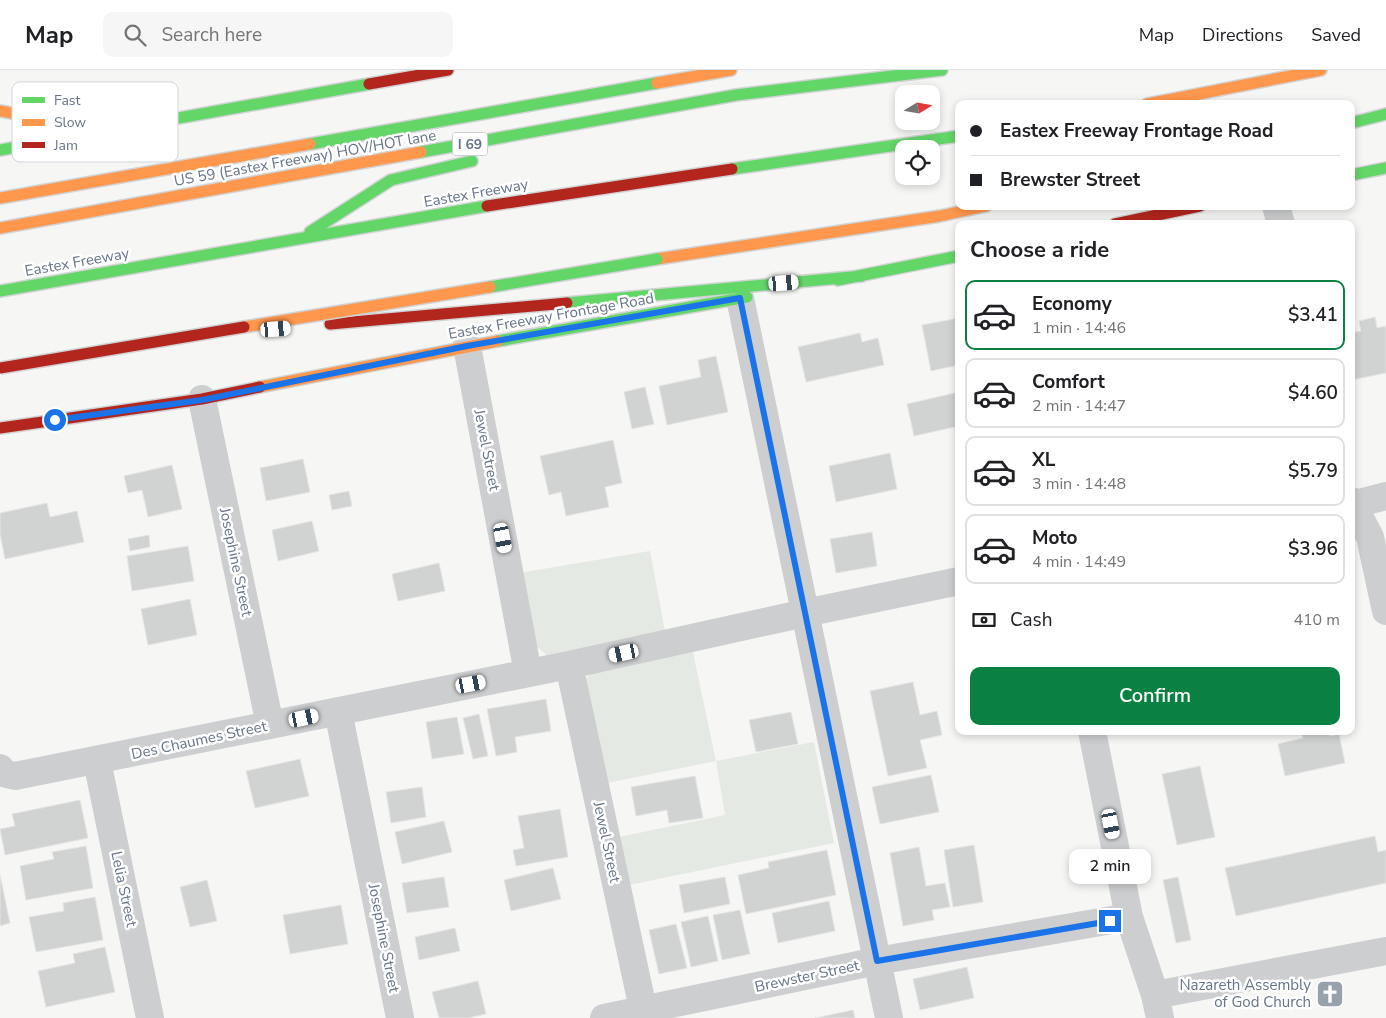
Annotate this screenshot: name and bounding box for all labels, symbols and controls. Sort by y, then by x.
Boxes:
search box [103,12,453,57]
text: Map [25,19,73,51]
icon: search [121,21,149,49]
text: Search here [161,22,262,48]
text: Map [1139,23,1174,47]
text: Directions [1202,23,1283,47]
text: Saved [1311,23,1361,47]
legend [12,82,178,162]
north arrow [895,85,940,130]
map controls [895,85,940,185]
text: Fast [54,91,80,110]
text: Slow [54,113,86,132]
text: Eastex Freeway Frontage Road [1000,118,1273,144]
street label: US 59 (Eastex Freeway) HOV/HOT lane [172,125,438,191]
road number: I 69 [452,132,488,156]
text: Jam [53,136,78,155]
button: locate [895,140,940,185]
text: Brewster Street [1000,167,1140,193]
street label: Eastex Freeway [422,174,530,212]
text: Choose a ride [970,235,1109,265]
street label: Eastex Freeway [23,243,131,281]
car [768,274,799,292]
street label: Eastex Freeway Frontage Road [447,288,655,344]
text: Economy [1032,291,1112,317]
icon: car [972,293,1017,338]
text: $3.41 [1288,302,1338,328]
text: 1 min · 14:46 [1032,317,1126,339]
car [260,320,291,338]
text: Comfort [1032,369,1105,395]
icon: car [972,371,1017,416]
text: $4.60 [1288,380,1338,406]
text: 2 min · 14:47 [1032,395,1126,417]
street label: Jewel Street [469,407,505,493]
route start [44,409,66,431]
text: XL [1032,447,1055,473]
icon: car [972,449,1017,494]
text: $5.79 [1288,458,1338,484]
text: 3 min · 14:48 [1032,473,1126,495]
street label: Josephine Street [215,505,257,619]
car [492,522,513,554]
text: Moto [1032,525,1078,551]
icon: car [972,527,1017,572]
text: $3.96 [1288,536,1338,562]
text: 4 min · 14:49 [1032,551,1126,573]
icon: cash [970,606,998,634]
text: Cash [1010,607,1052,633]
text: 410 m [1293,609,1340,631]
car [607,643,640,663]
button: Confirm [970,667,1340,725]
car [454,674,487,694]
car [287,708,320,728]
street label: Des Chaumes Street [129,716,269,764]
street label: Jewel Street [588,799,626,885]
car [1100,808,1121,840]
callout: 2 min [1069,848,1151,884]
street label: Lelia Street [106,849,142,929]
text: 2 min [1090,855,1130,877]
street label: Josephine Street [363,881,404,995]
route end [1099,910,1121,932]
street label: Brewster Street [753,955,862,997]
place label: Nazareth Assembly of God Church [1179,975,1311,1012]
church icon: Nazareth Assembly of God Church [1315,979,1345,1009]

